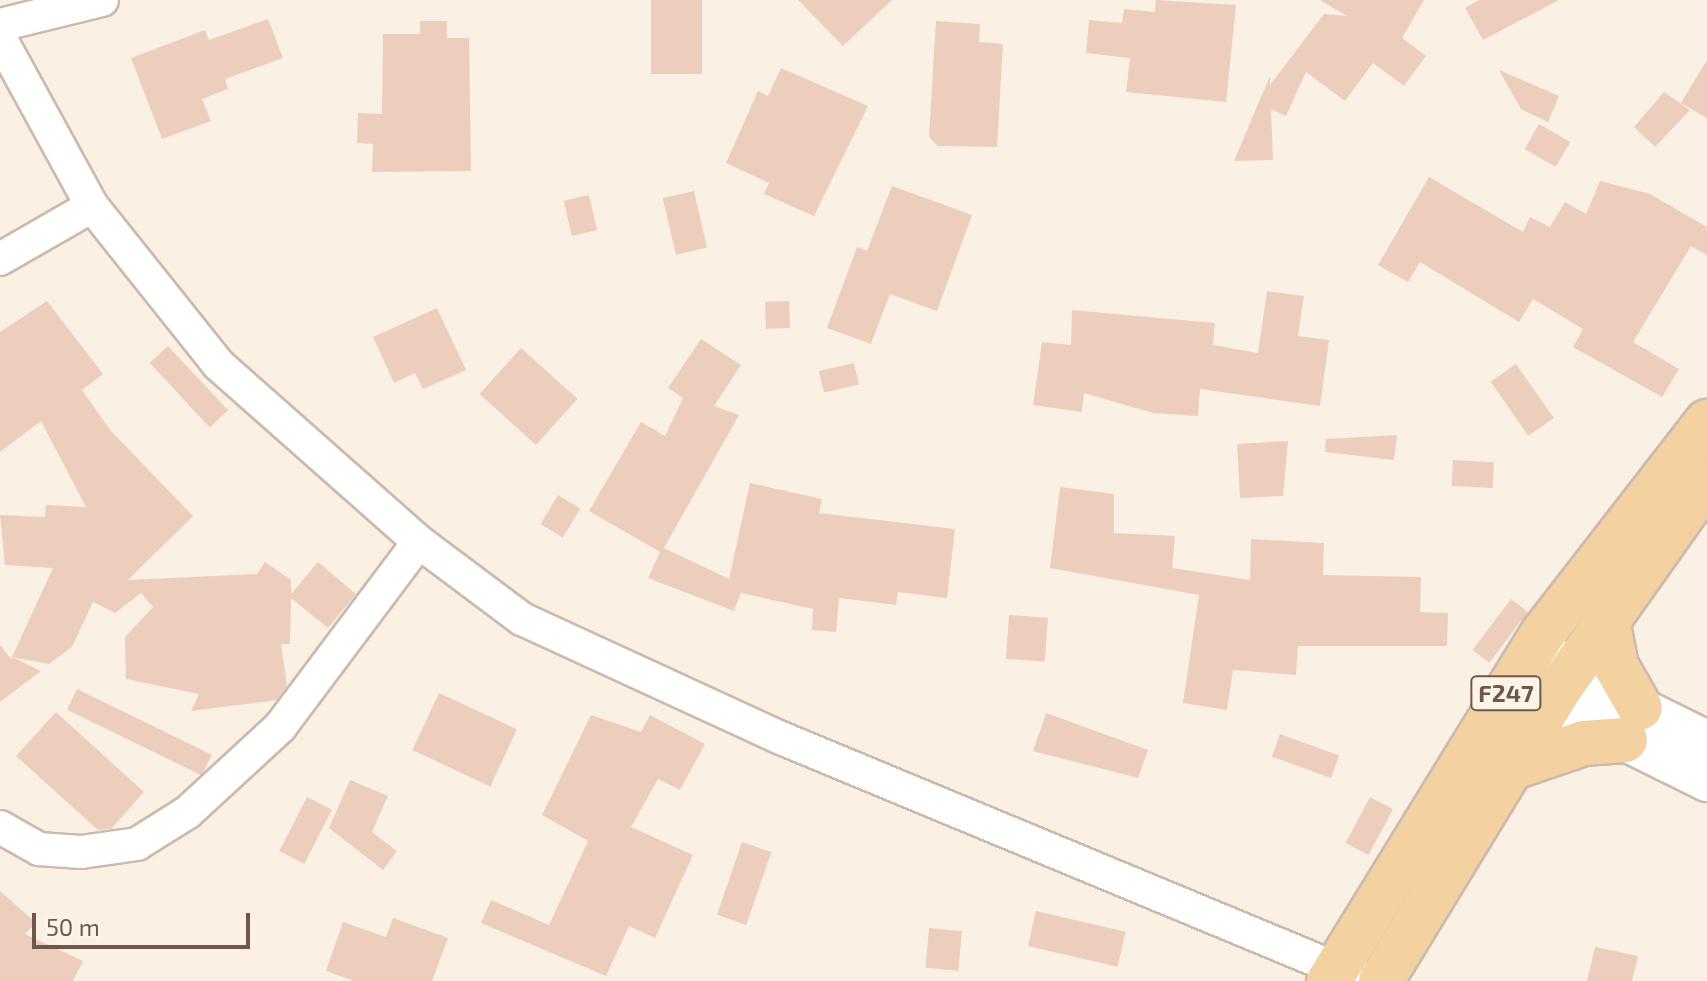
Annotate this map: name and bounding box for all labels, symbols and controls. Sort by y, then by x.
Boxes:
road number: F247 [1470,673,1542,713]
scale bar [36,897,254,947]
text: 50 m [46,912,100,941]

